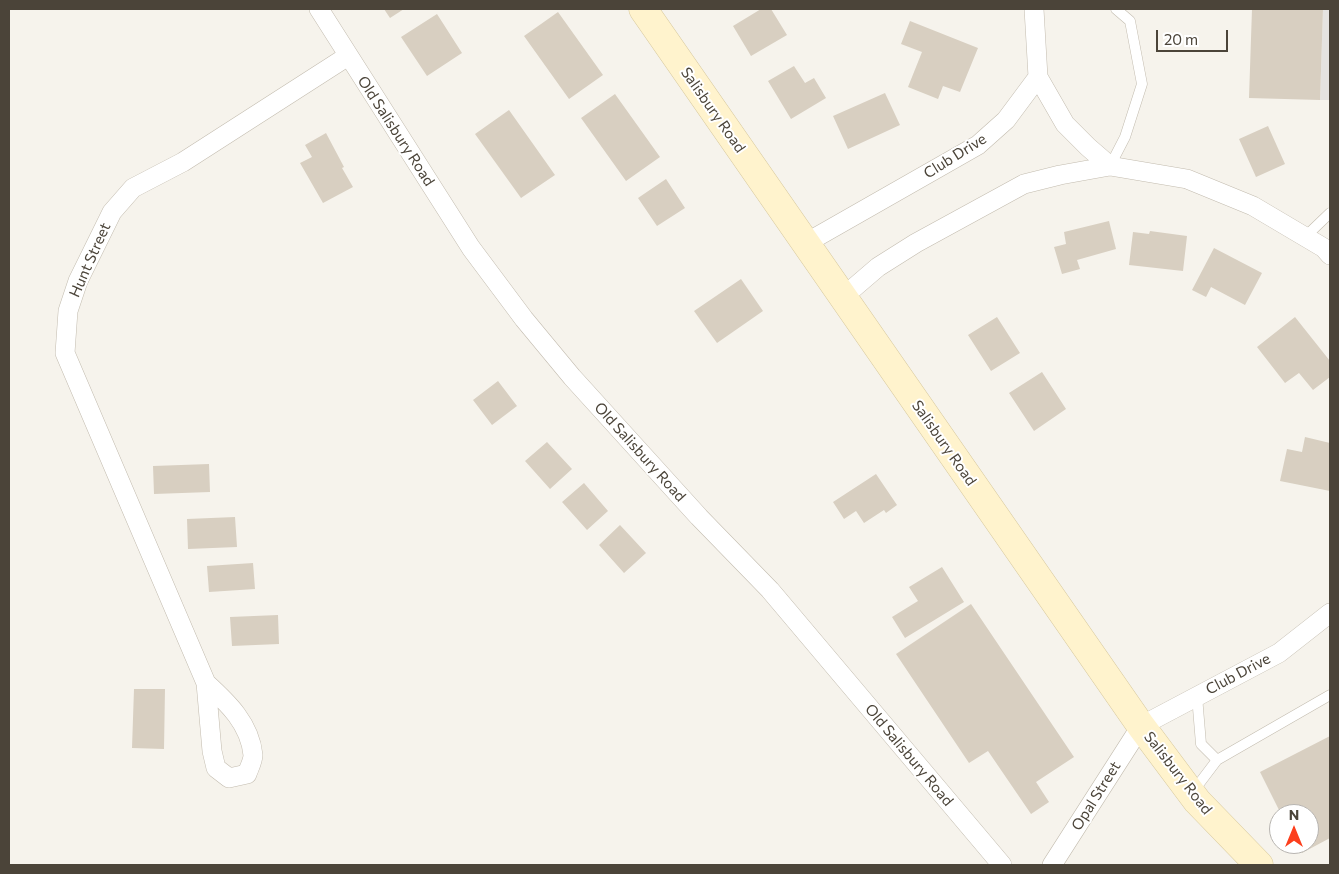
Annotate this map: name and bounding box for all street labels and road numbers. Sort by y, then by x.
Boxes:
street label: Salisbury Road [677,64,749,156]
street label: Old Salisbury Road [354,73,438,189]
street label: Club Drive [920,130,990,182]
street label: Hunt Street [66,220,114,300]
street label: Salisbury Road [908,397,980,489]
street label: Old Salisbury Road [591,399,689,505]
street label: Club Drive [1203,650,1273,698]
street label: Old Salisbury Road [861,700,957,810]
street label: Salisbury Road [1140,728,1216,818]
street label: Opal Street [1068,758,1124,834]

